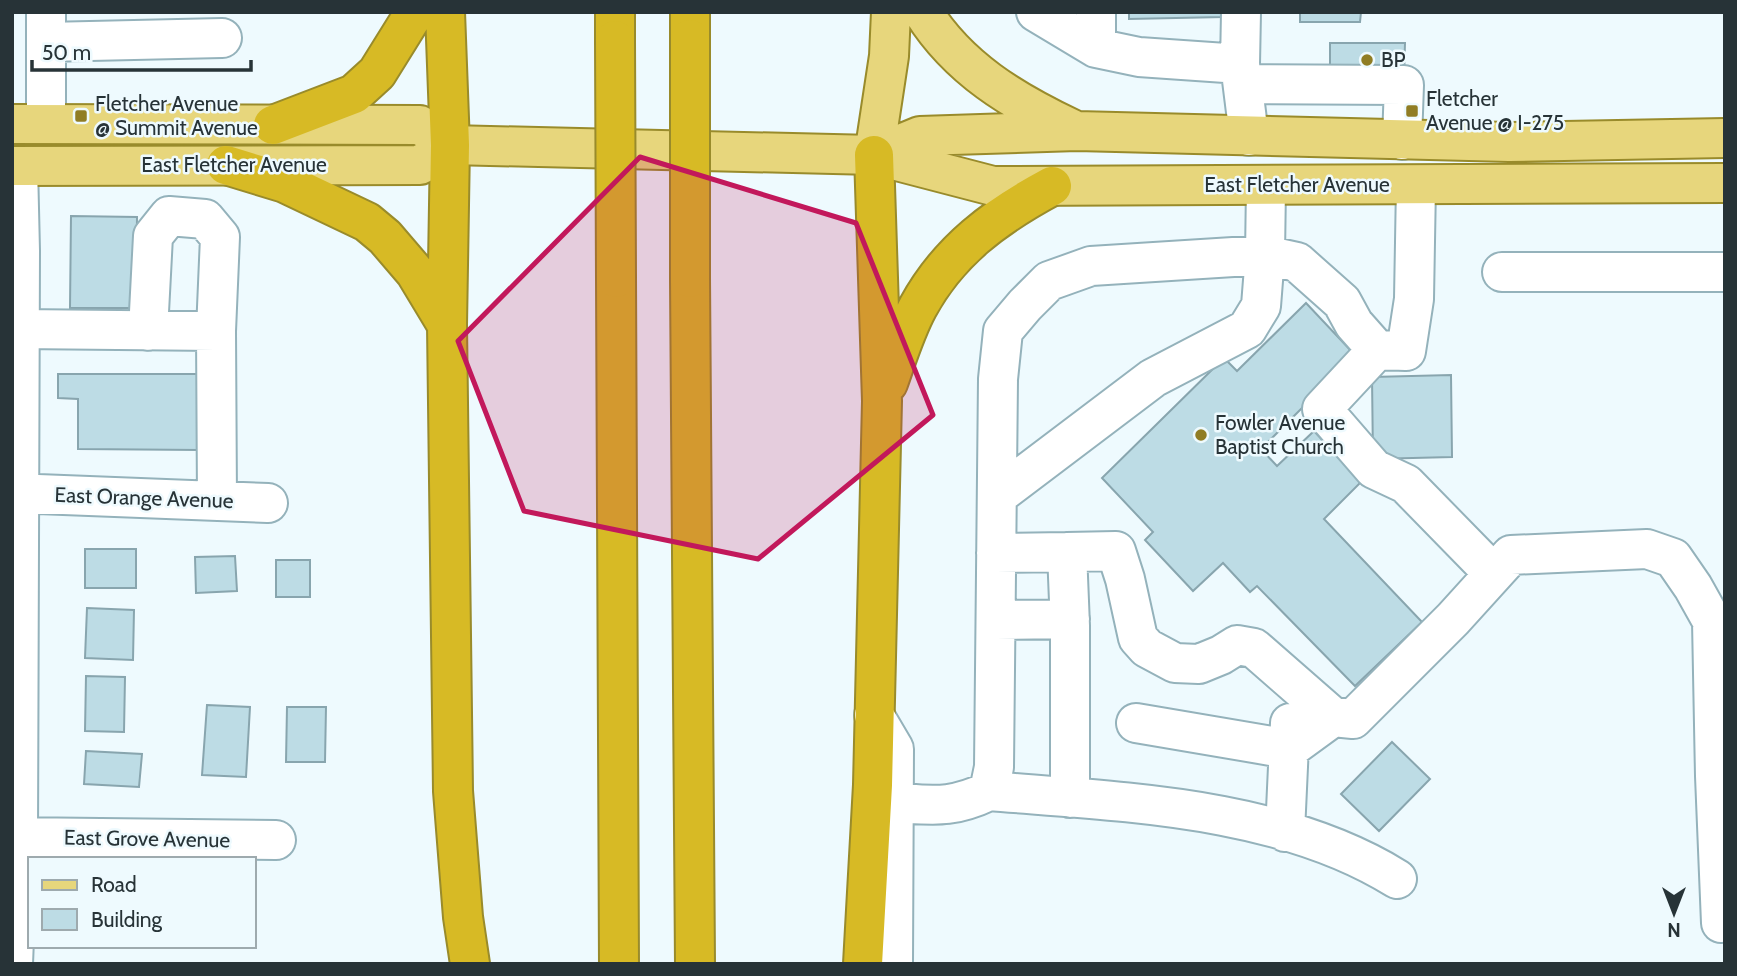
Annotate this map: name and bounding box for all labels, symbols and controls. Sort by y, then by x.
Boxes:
scale bar [32,28,250,72]
text: 50 m [42,40,91,65]
place label: BP [1381,47,1406,72]
marker: BP [1359,52,1375,68]
place label: Fletcher Avenue @ I-275 [1426,86,1564,135]
place label: Fletcher Avenue @ Summit Avenue [95,91,258,140]
marker: Fletcher Avenue @ I-275 [1404,103,1420,119]
marker: Fletcher Avenue @ Summit Avenue [73,108,89,124]
street label: East Fletcher Avenue [141,152,327,177]
street label: East Fletcher Avenue [1204,172,1390,197]
place label: Fowler Avenue Baptist Church [1215,410,1346,459]
marker: Fowler Avenue Baptist Church [1193,427,1209,443]
street label: East Orange Avenue [54,482,234,513]
street label: East Grove Avenue [64,825,231,852]
legend [28,857,256,948]
text: Road [91,872,137,897]
north arrow [1639,878,1709,948]
text: Building [91,907,163,932]
text: N [1667,918,1681,941]

